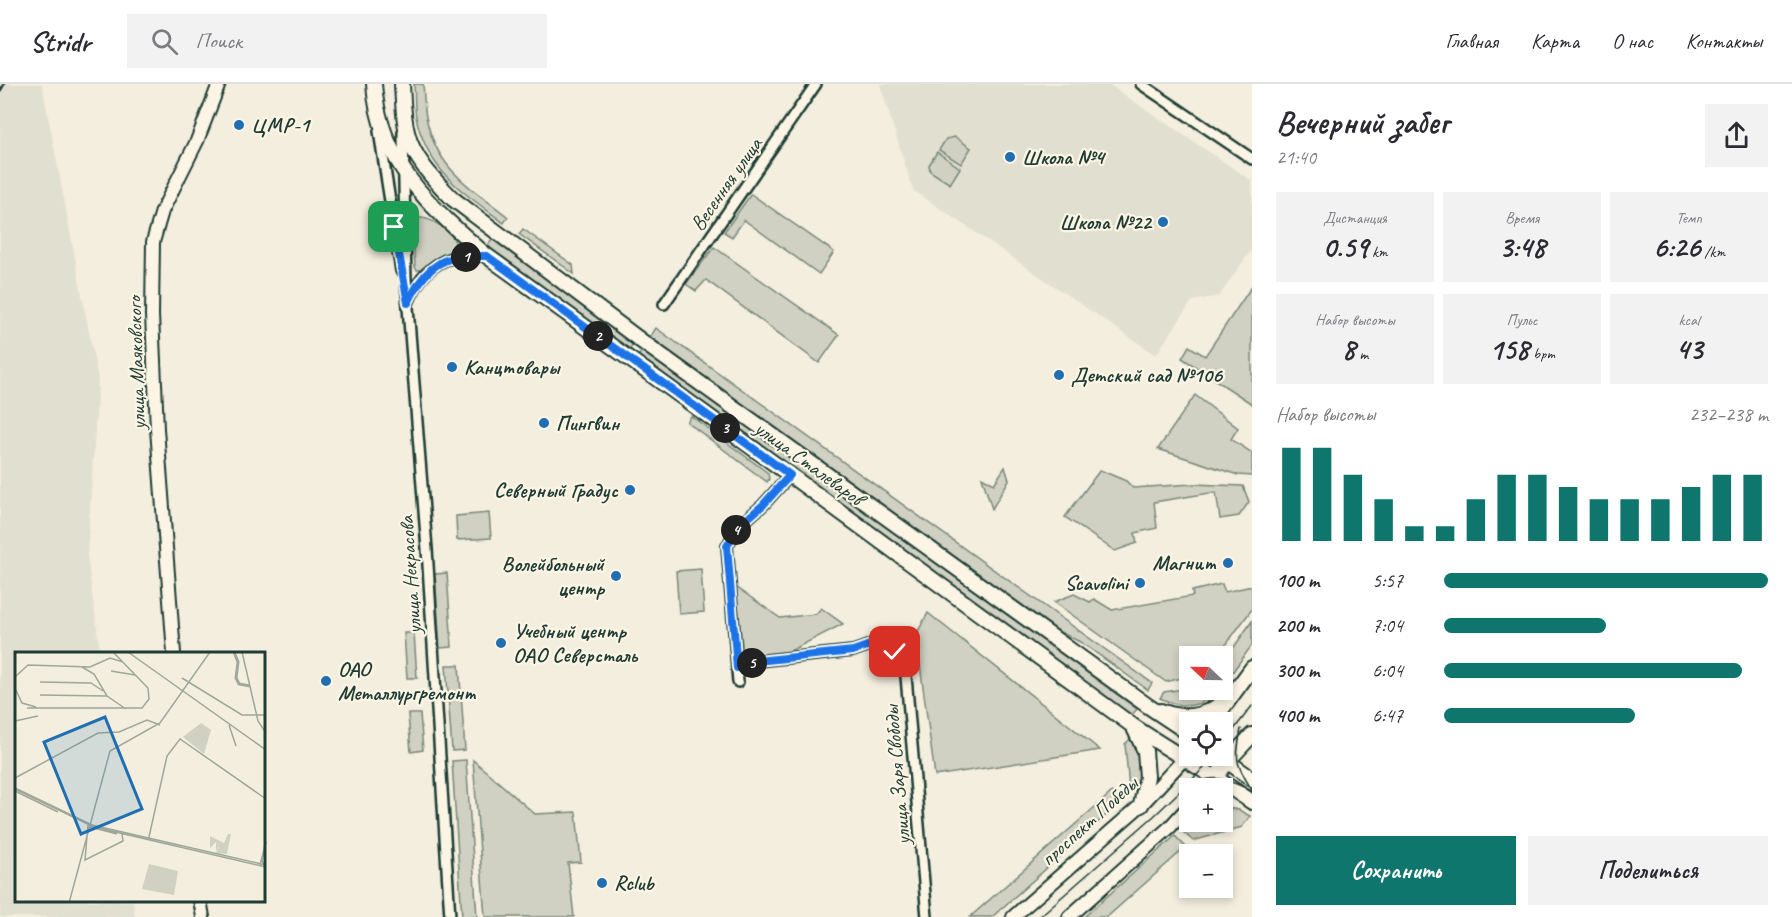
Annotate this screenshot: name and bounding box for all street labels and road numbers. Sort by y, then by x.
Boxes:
street label: Весенняя улица [684,131,769,236]
street label: улица Маяковского [121,293,151,432]
street label: улица Сталеваров [748,414,872,514]
street label: улица Некрасова [393,513,427,637]
street label: улица Заря Свободы [878,702,916,848]
street label: проспект Победы [1035,769,1144,871]

